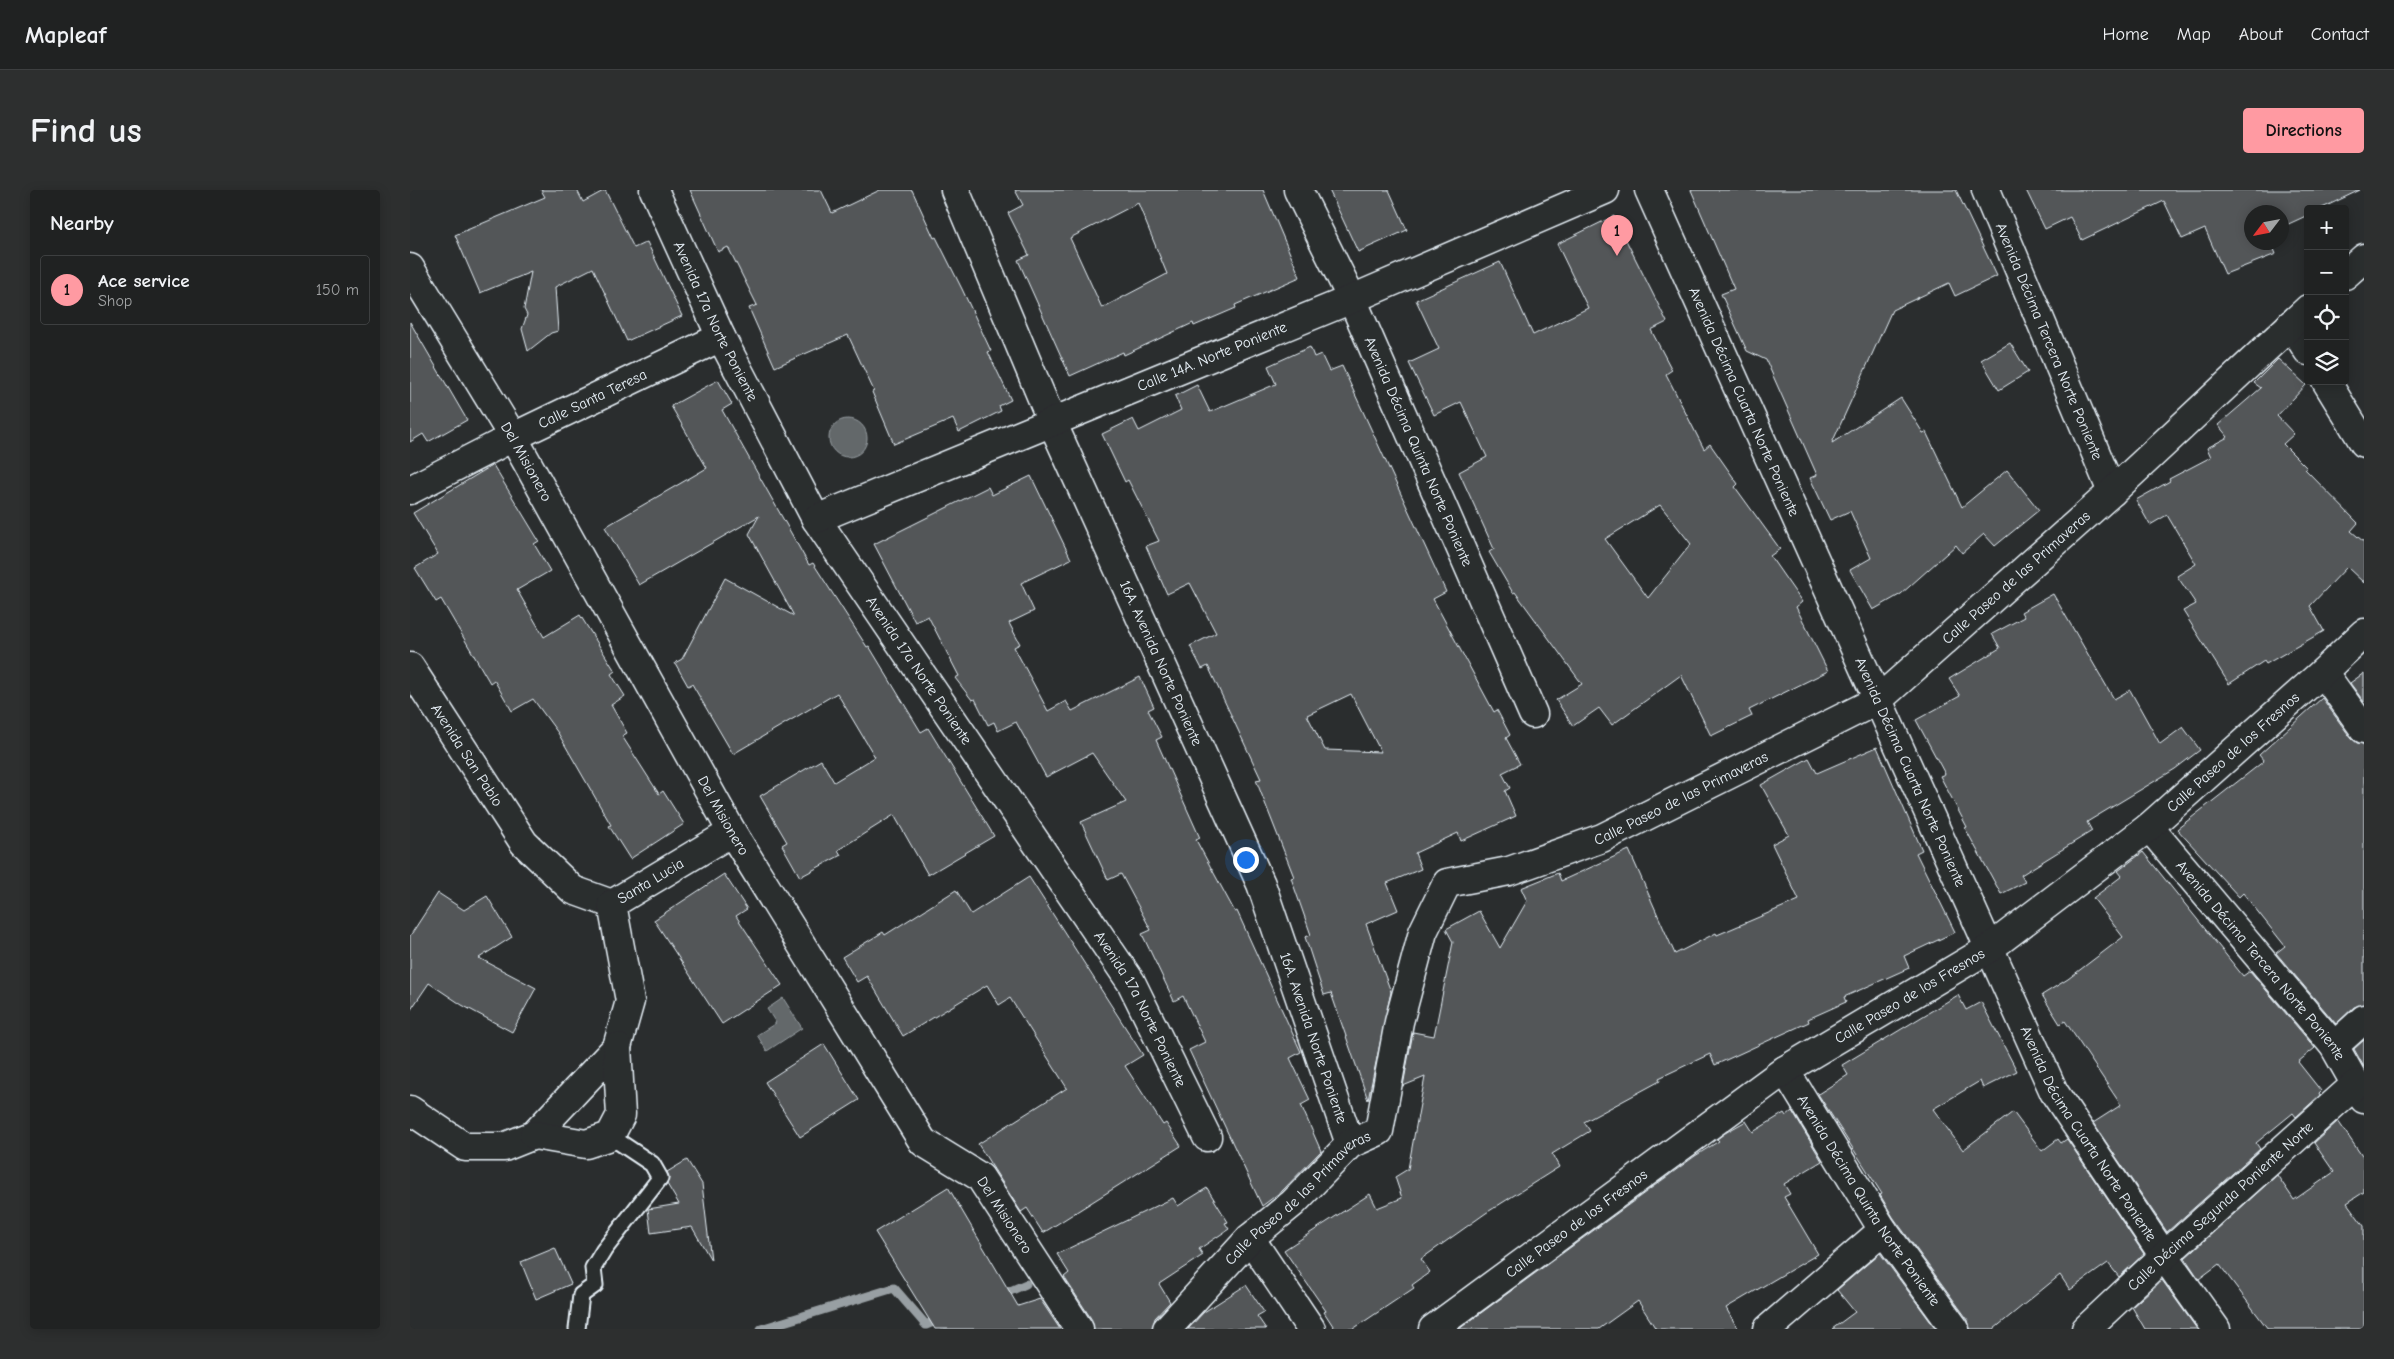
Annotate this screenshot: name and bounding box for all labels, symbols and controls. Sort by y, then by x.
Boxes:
text: Mapleaf [25,21,106,49]
text: Home [2102,24,2149,45]
text: Map [2177,24,2211,45]
text: About [2239,24,2283,45]
text: Contact [2311,24,2369,45]
button: Directions [2243,108,2364,153]
text: Find us [30,110,142,151]
north arrow [2244,205,2289,250]
map controls [2304,205,2349,385]
button: + [2304,205,2349,250]
text: Nearby [50,211,114,235]
pin: 1 [1601,215,1633,256]
street label: Avenida Décima Tercera Norte Poniente [1992,220,2107,463]
street label: Avenida 17a Norte Poniente [670,238,762,405]
button: − [2304,250,2349,295]
text: Ace service [98,270,190,292]
text: 1 [64,281,70,299]
text: 150 m [316,281,359,299]
street label: Avenida Décima Cuarta Norte Poniente [1685,284,1804,520]
text: Shop [98,292,132,310]
button: locate [2304,295,2349,340]
street label: Calle 14A. Norte Poniente [1134,318,1290,395]
street label: Avenida Décima Quinta Norte Poniente [1361,334,1477,570]
button: layers [2304,340,2349,385]
street label: Calle Santa Teresa [535,365,650,433]
street label: Del Misionero [497,419,556,505]
street label: Calle Paseo de las Primaveras [1938,507,2094,648]
street label: 16A. Avenida Norte Poniente [1116,578,1206,749]
street label: Avenida 17a Norte Poniente [862,593,976,748]
street label: Avenida Décima Cuarta Norte Poniente [1851,655,1970,890]
street label: Calle Paseo de los Fresnos [2163,688,2303,816]
street label: Avenida San Pablo [427,700,507,810]
street label: Calle Paseo de las Primaveras [1592,748,1771,849]
street label: Del Misionero [694,773,753,859]
your location [1233,847,1259,873]
street label: Santa Lucia [614,854,687,908]
street label: Avenida Décima Tercera Norte Poniente [2172,857,2349,1064]
street label: Avenida 17a Norte Poniente [1090,928,1190,1090]
street label: Calle Paseo de los Fresnos [1831,944,1988,1047]
street label: 16A. Avenida Norte Poniente [1276,950,1351,1126]
street label: Avenida Décima Cuarta Norte Poniente [2017,1023,2161,1245]
street label: Avenida Décima Quinta Norte Poniente [1793,1091,1945,1310]
street label: Calle Décima Segunda Poniente Norte [2124,1117,2317,1295]
street label: Calle Paseo de las Primaveras [1221,1127,1373,1269]
street label: Calle Paseo de los Fresnos [1502,1165,1651,1282]
street label: Del Misionero [973,1173,1036,1257]

